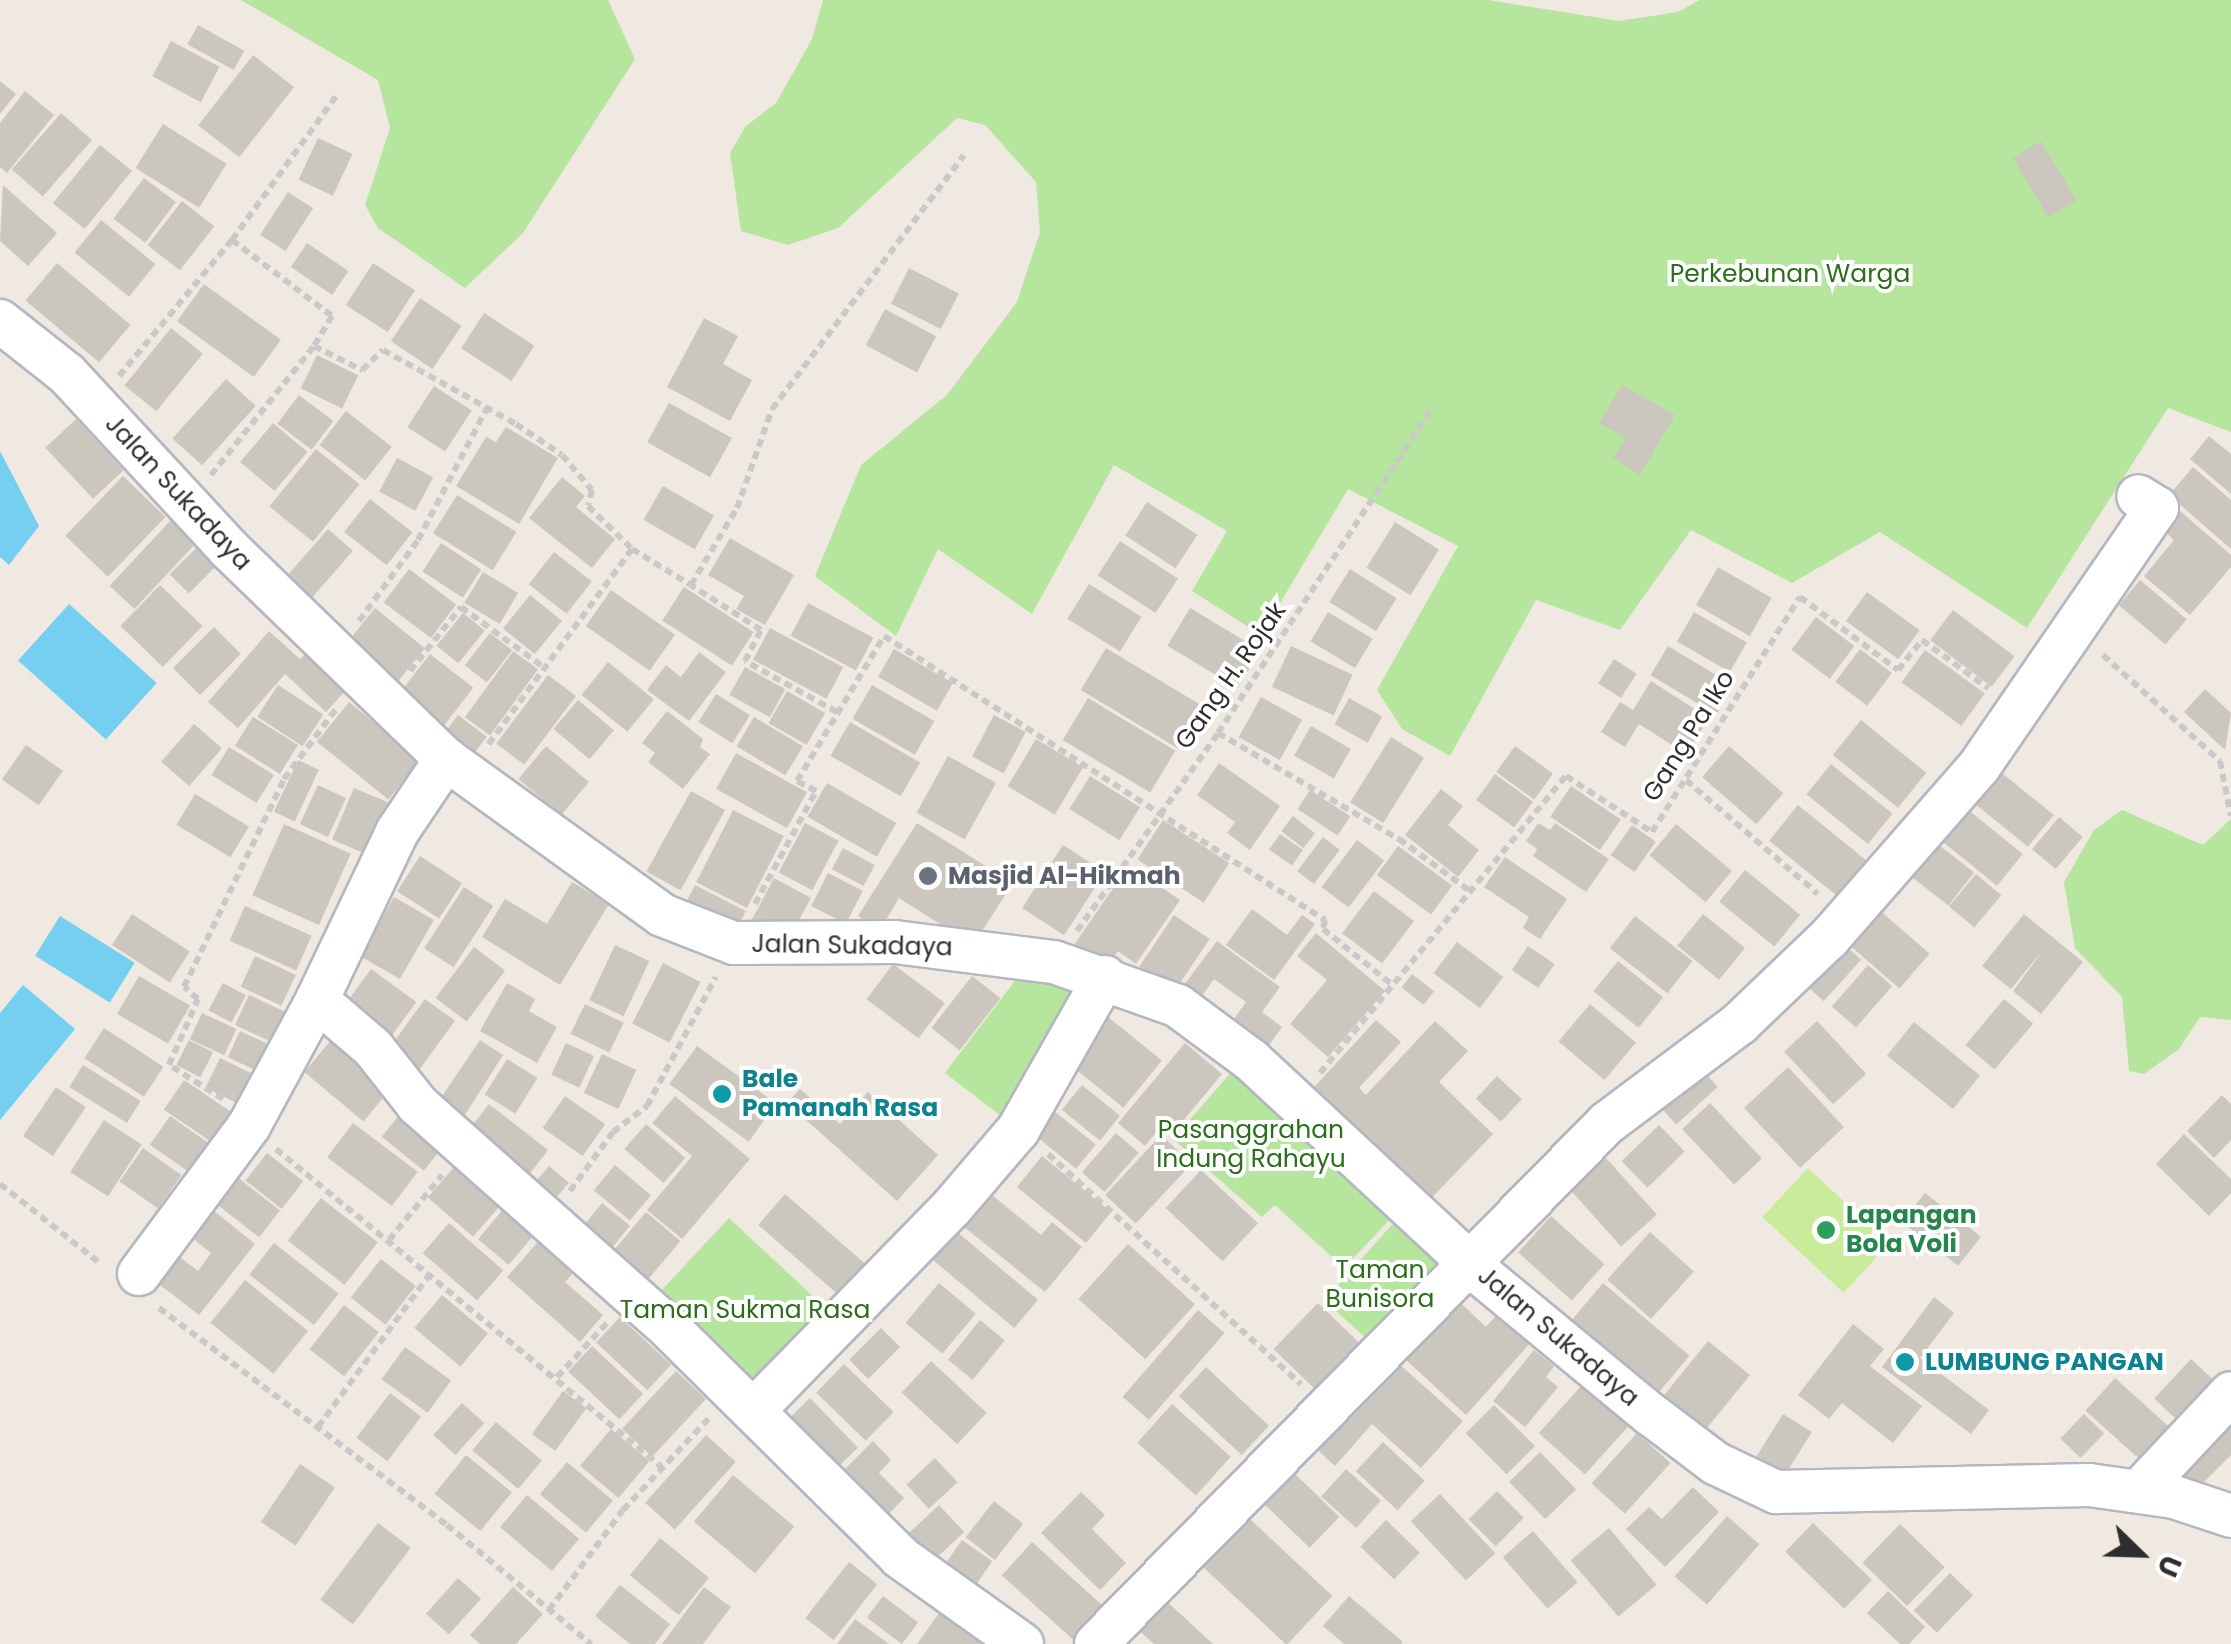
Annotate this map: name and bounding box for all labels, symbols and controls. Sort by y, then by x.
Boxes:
park label: Perkebunan Warga [1670,259,1910,289]
street label: Jalan Sukadaya [98,409,258,577]
street label: Gang H. Rojak [1169,597,1293,755]
street label: Gang Pa Iko [1637,665,1741,807]
place label: Masjid Al-Hikmah [948,861,1181,891]
marker: Masjid Al-Hikmah [917,865,939,887]
street label: Jalan Sukadaya [751,929,953,963]
place label: Bale Pamanah Rasa [742,1065,938,1124]
marker: Bale Pamanah Rasa [711,1083,733,1105]
park label: Pasanggrahan Indung Rahayu [1156,1116,1346,1175]
place label: Lapangan Bola Voli [1846,1201,1976,1260]
marker: Lapangan Bola Voli [1815,1219,1837,1241]
park label: Taman Bunisora [1326,1256,1434,1315]
street label: Jalan Sukadaya [1471,1261,1645,1413]
park label: Taman Sukma Rasa [620,1295,870,1325]
place label: LUMBUNG PANGAN [1925,1347,2164,1377]
marker: LUMBUNG PANGAN [1894,1351,1916,1373]
north arrow [2091,1504,2191,1604]
text: U [2147,1549,2191,1583]

